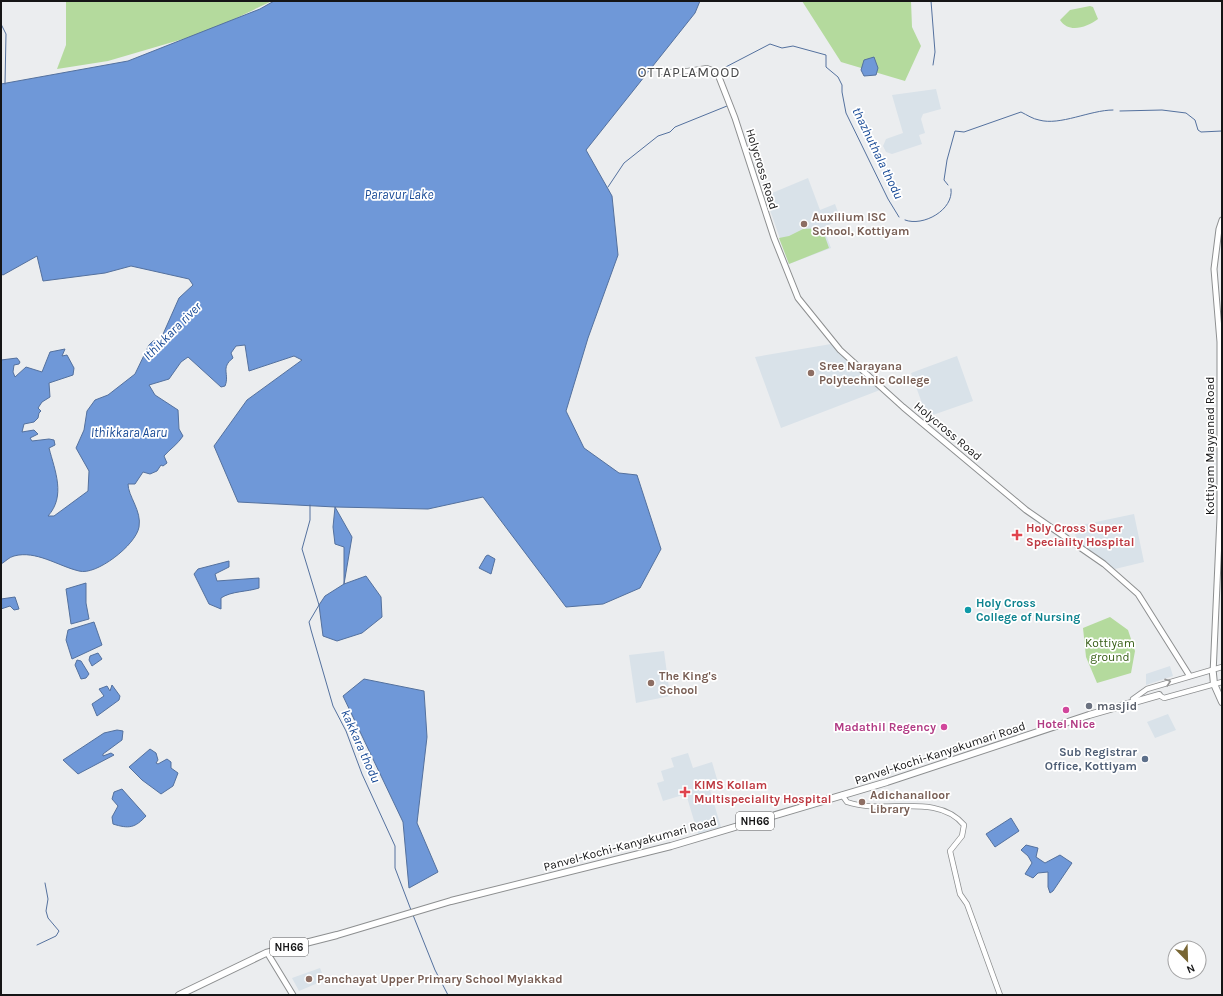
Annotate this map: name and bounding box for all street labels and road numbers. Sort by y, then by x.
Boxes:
street label: Holycross Road [743,127,781,211]
street label: Kottiyam Mayyanad Road [1203,377,1217,515]
street label: Holycross Road [911,399,985,463]
street label: Panvel-Kochi-Kanyakumari Road [853,719,1027,787]
road number: NH66 [736,812,774,830]
street label: Panvel-Kochi-Kanyakumari Road [542,814,718,874]
road number: NH66 [270,938,308,956]

